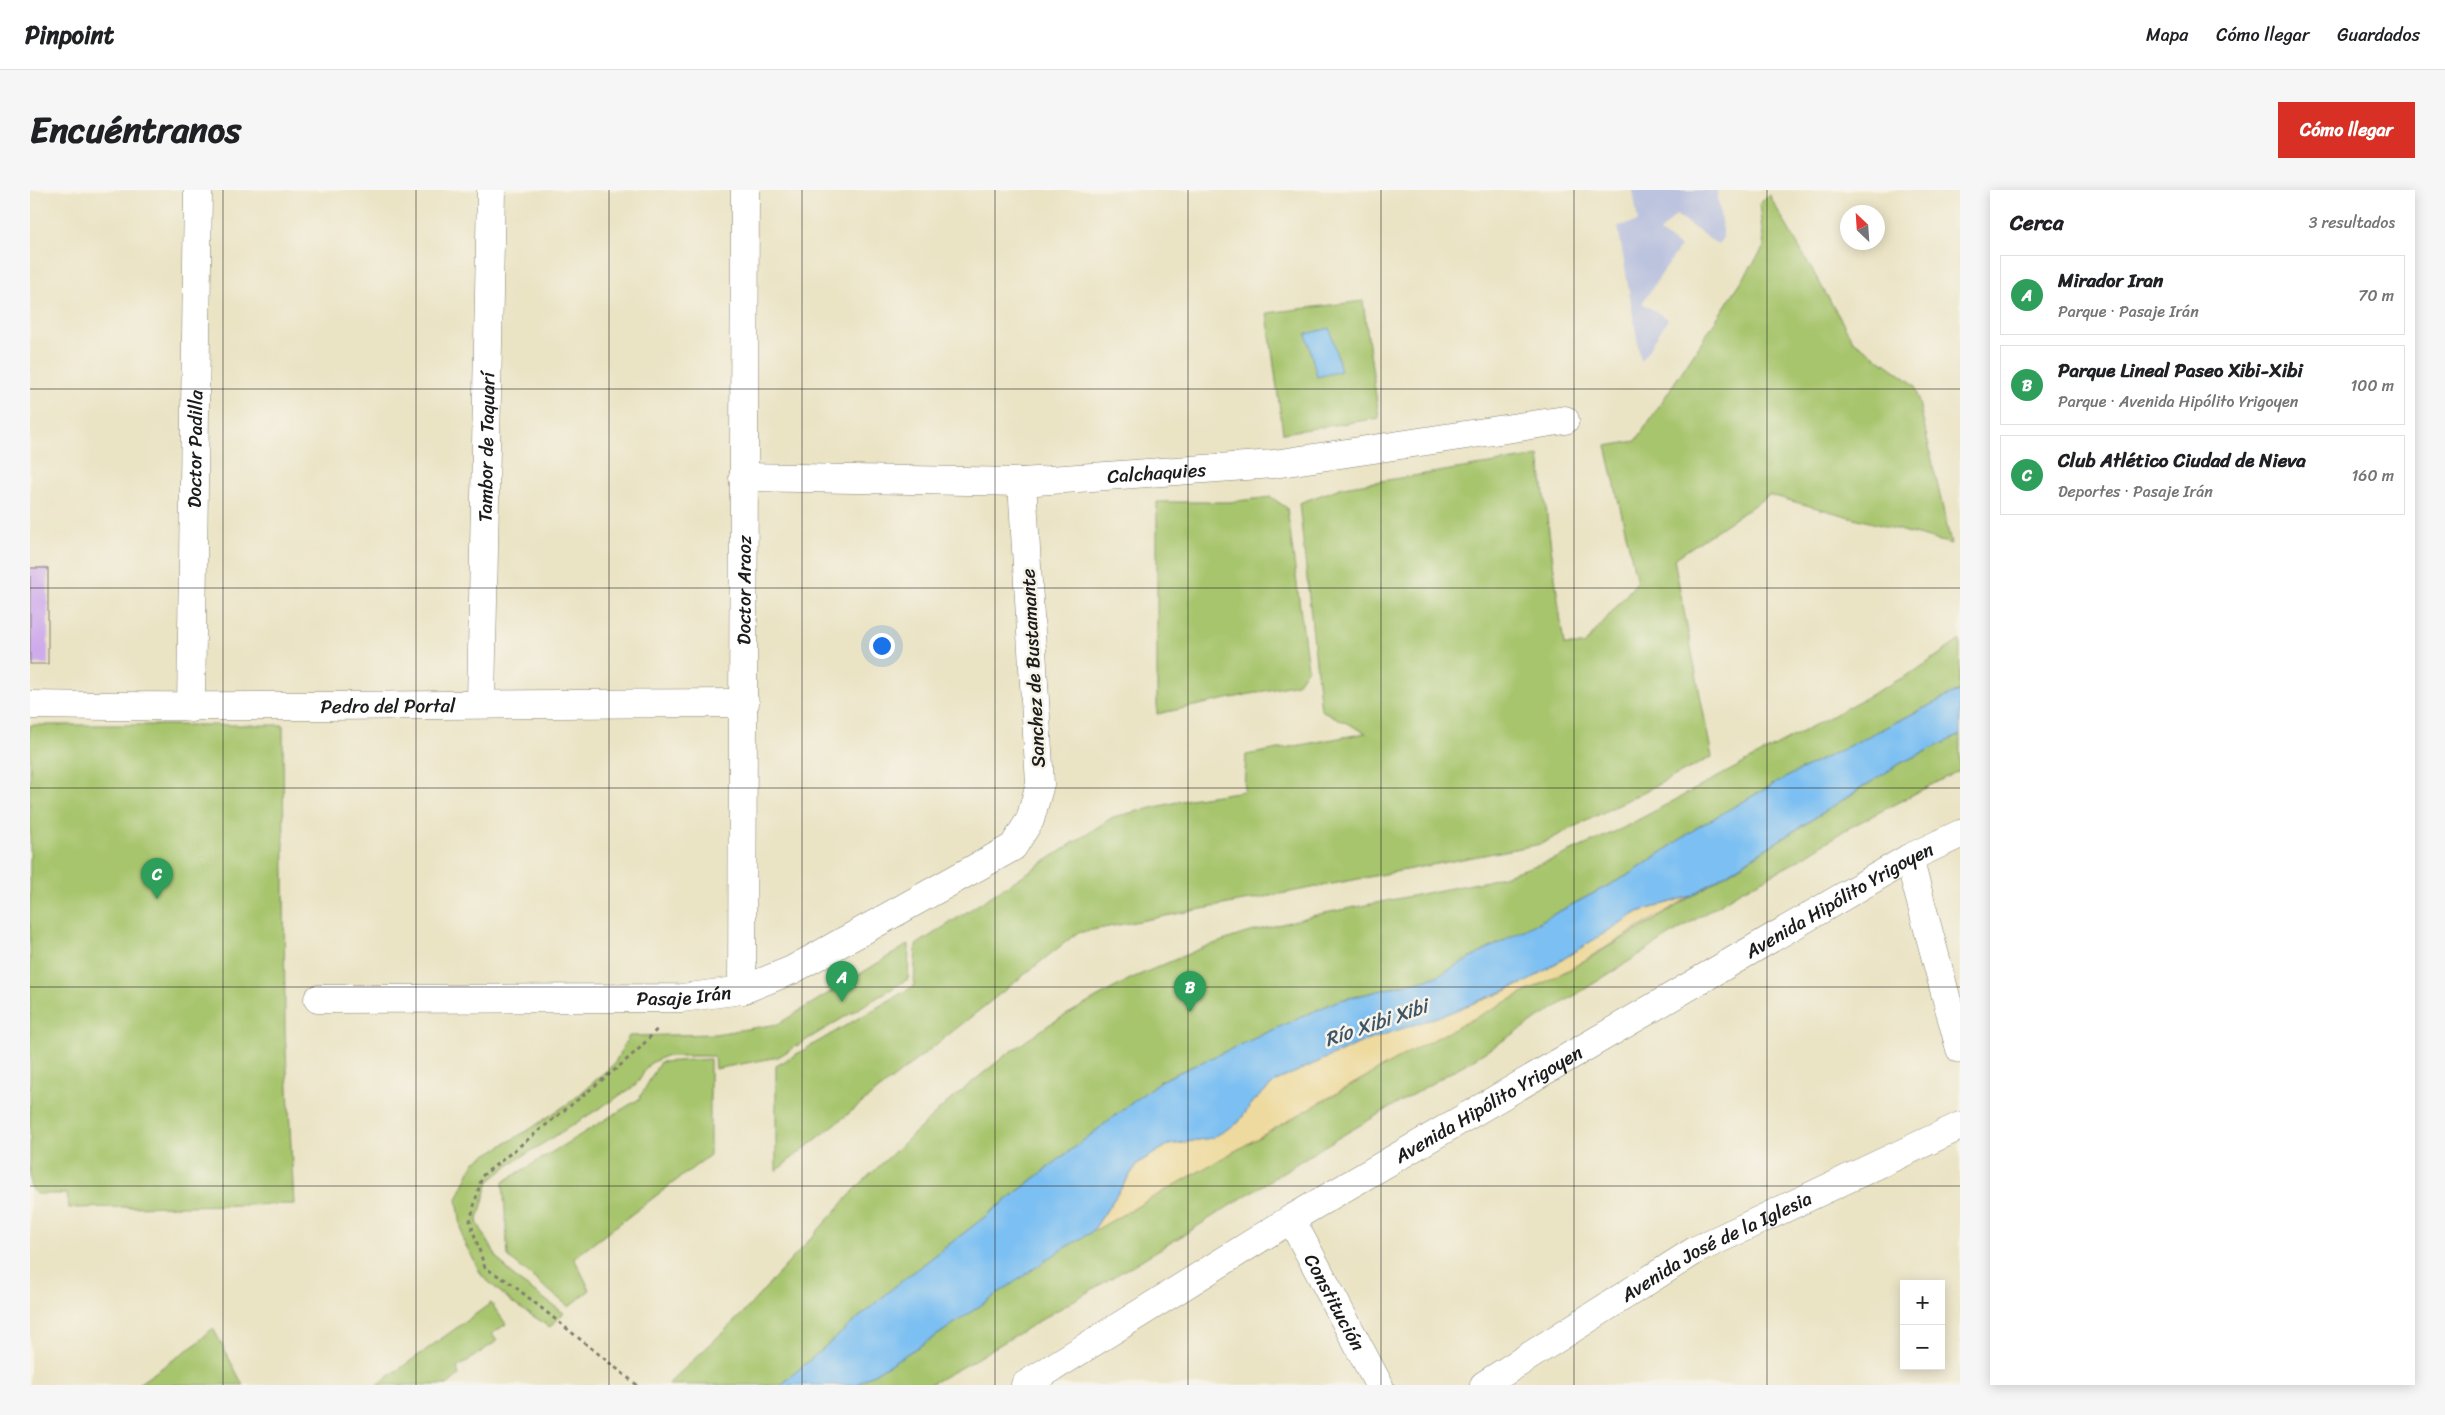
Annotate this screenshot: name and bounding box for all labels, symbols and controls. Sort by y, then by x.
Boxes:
text: Pinpoint [25,14,114,56]
text: Mapa [2146,19,2188,51]
text: Cómo llegar [2216,19,2309,51]
text: Guardados [2337,19,2420,51]
text: Encuéntranos [30,99,241,161]
button: Cómo llegar [2278,102,2415,158]
text: Cerca [2010,204,2064,242]
north arrow [1840,205,1885,250]
text: 3 resultados [2309,208,2395,237]
text: Mirador Iran [2058,264,2163,297]
text: A [2022,281,2032,310]
text: 70 m [2358,281,2394,310]
text: Parque · Pasaje Irán [2058,297,2199,326]
text: Parque Lineal Paseo Xibi-Xibi [2058,354,2303,387]
street label: Tambor de Taquarí [468,369,504,522]
text: B [2022,371,2032,400]
text: 100 m [2350,371,2394,400]
text: Parque · Avenida Hipólito Yrigoyen [2058,387,2298,416]
street label: Doctor Padilla [177,389,212,508]
text: Club Atlético Ciudad de Nieva [2058,444,2306,477]
street label: Calchaquies [1106,452,1207,492]
text: C [2022,461,2032,490]
text: 160 m [2351,461,2394,490]
text: Deportes · Pasaje Irán [2058,477,2213,506]
street label: Doctor Araoz [727,534,760,645]
street label: Sanchez de Bustamante [1011,567,1055,768]
your location [869,633,895,659]
street label: Pedro del Portal [320,688,456,722]
street label: Avenida Hipólito Yrigoyen [1738,832,1939,967]
pin: C [141,858,173,899]
pin: A [826,961,858,1002]
pin: B [1174,971,1206,1012]
street label: Pasaje Irán [637,975,733,1015]
water label: Río Xibi Xibi [1320,988,1437,1057]
street label: Avenida Hipólito Yrigoyen [1387,1036,1589,1172]
street label: Avenida José de la Iglesia [1613,1181,1818,1311]
street label: Constitución [1295,1247,1375,1357]
map controls [1900,1280,1945,1370]
button: + [1900,1280,1945,1325]
button: − [1900,1325,1945,1370]

